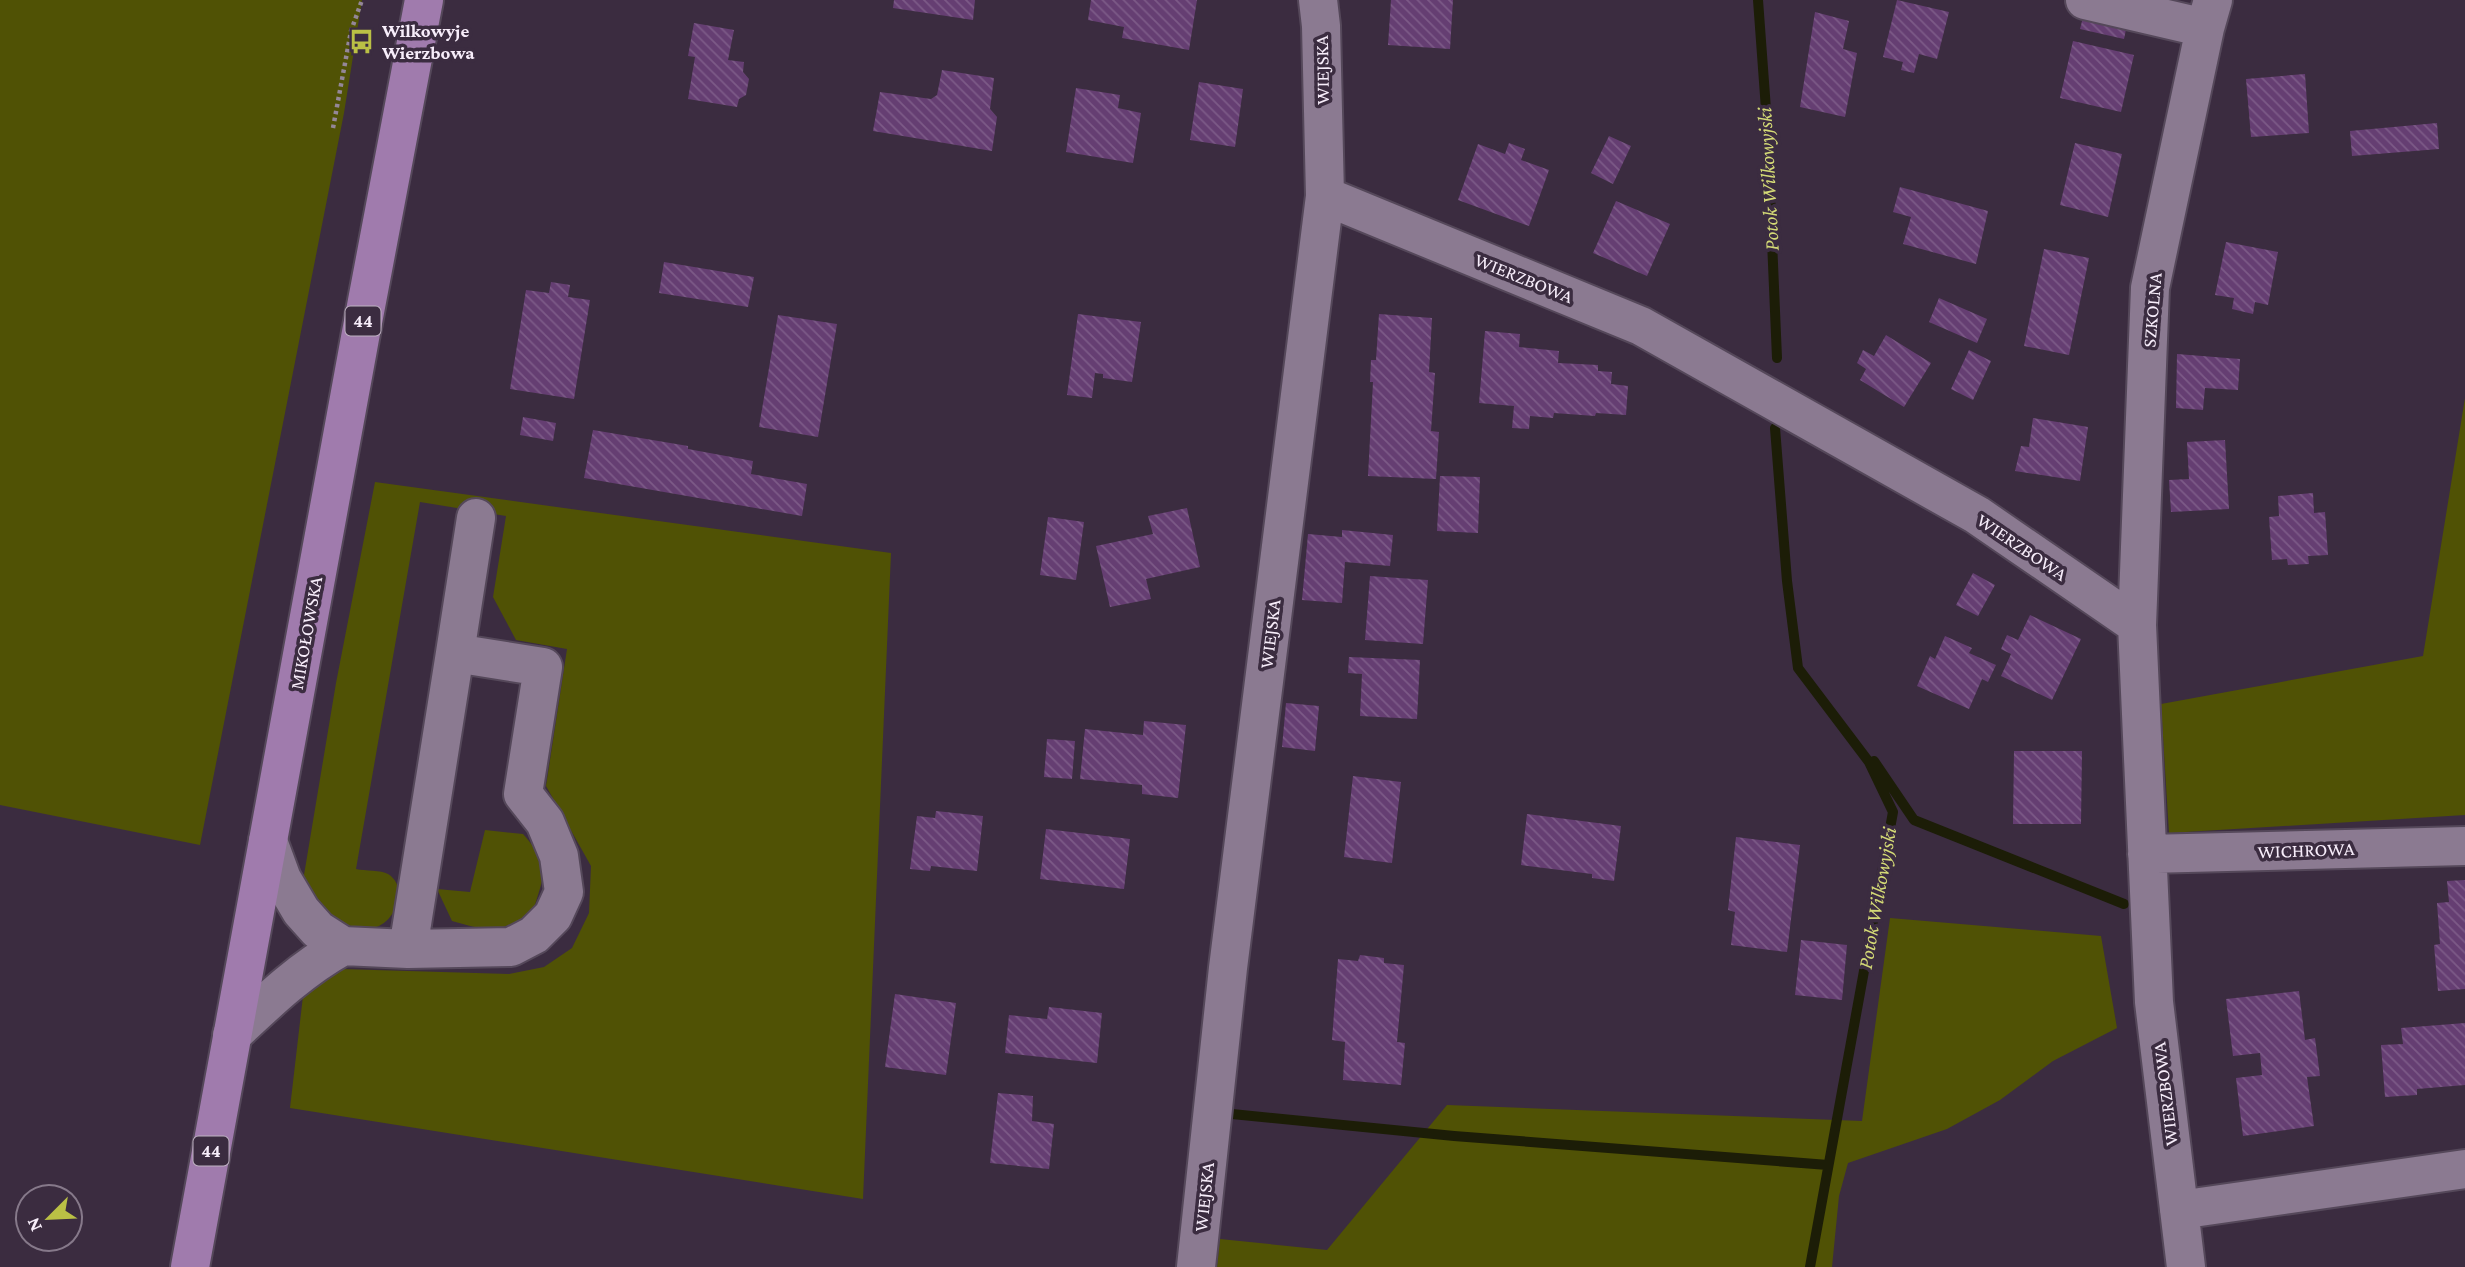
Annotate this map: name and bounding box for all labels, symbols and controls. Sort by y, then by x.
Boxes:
place label: Wilkowyje Wierzbowa [381,20,475,63]
bus stop icon: Wilkowyje Wierzbowa [348,27,376,55]
street label: WIEJSKA [1311,35,1333,105]
water label: Potok Wilkowyjski [1752,106,1784,251]
street label: WIERZBOWA [1472,249,1576,307]
street label: SZKOLNA [2138,272,2166,348]
road number: 44 [346,306,380,335]
street label: WIERZBOWA [1973,509,2071,585]
street label: MIKOŁOWSKA [286,575,326,691]
street label: WIEJSKA [1255,598,1285,670]
water label: Potok Wilkowyjski [1853,825,1901,971]
street label: WICHROWA [2257,838,2355,862]
street label: WIERZBOWA [2148,1041,2182,1147]
road number: 44 [194,1136,228,1166]
street label: WIEJSKA [1190,1161,1218,1233]
north arrow [14,1183,84,1253]
text: N [22,1214,46,1235]

